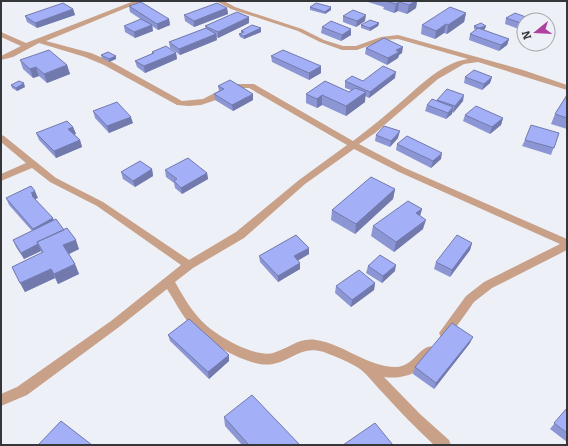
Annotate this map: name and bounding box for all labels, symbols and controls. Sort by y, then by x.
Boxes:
north arrow [516,12,556,52]
text: N [519,28,534,41]

